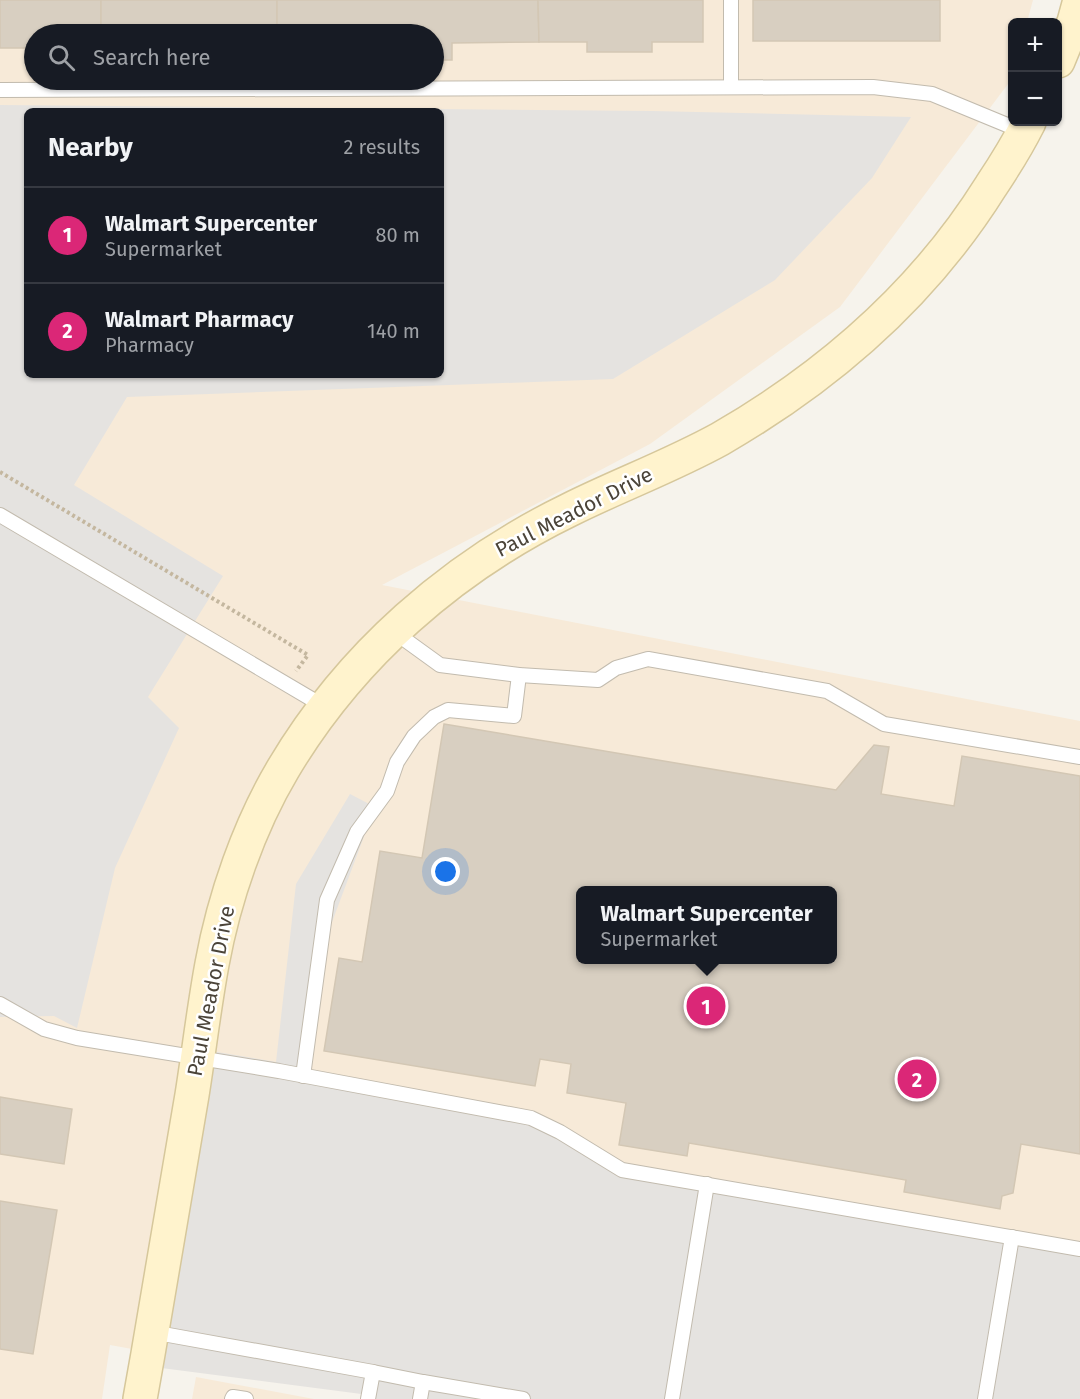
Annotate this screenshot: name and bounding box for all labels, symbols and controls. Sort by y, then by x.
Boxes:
map controls [1008,18,1062,126]
button: + [1008,18,1062,72]
search box [24,24,444,90]
icon: search [45,41,78,74]
text: Search here [93,44,211,71]
button: − [1008,72,1062,126]
text: Nearby [48,132,133,163]
text: 2 results [343,135,420,159]
text: Walmart Supercenter [105,210,317,237]
text: 1 [63,223,72,247]
text: 80 m [375,223,420,247]
text: Supermarket [105,237,222,261]
text: Walmart Pharmacy [105,306,293,333]
text: 2 [62,319,73,343]
text: 140 m [367,319,420,343]
text: Pharmacy [105,333,194,357]
street label: Paul Meador Drive [491,461,657,563]
your location [431,857,460,886]
popup [576,886,837,964]
text: Walmart Supercenter [600,900,813,927]
street label: Paul Meador Drive [182,904,240,1078]
text: Supermarket [600,927,717,951]
pin: 1 [686,984,726,1028]
pin: 2 [898,1056,936,1102]

